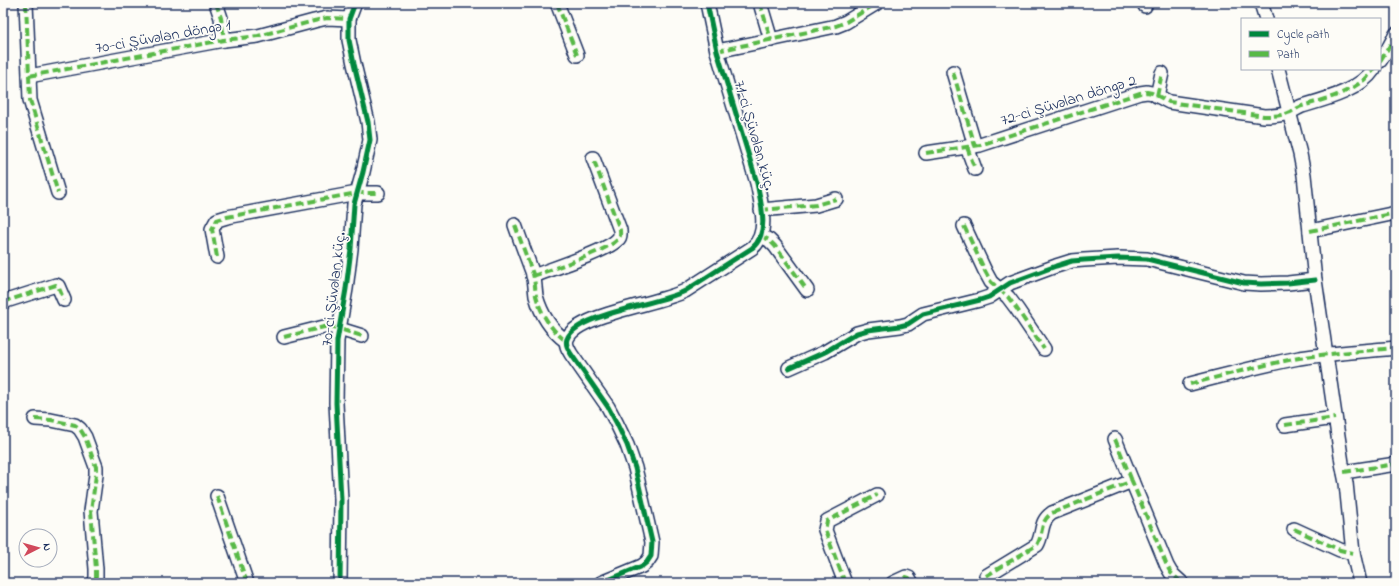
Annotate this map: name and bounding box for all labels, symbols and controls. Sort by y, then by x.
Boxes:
street label: 70-ci Şüvəlan döngə 1 [94,13,233,61]
legend [1241,18,1381,70]
text: Cycle path [1277,26,1329,45]
text: Path [1277,46,1300,64]
street label: 72-ci Şüvəlan döngə 2 [998,69,1139,133]
street label: 71-ci Şüvəlan küç. [727,78,781,193]
street label: 70-ci Şüvəlan küç. [315,231,353,348]
north arrow [18,528,58,568]
text: N [39,543,55,552]

